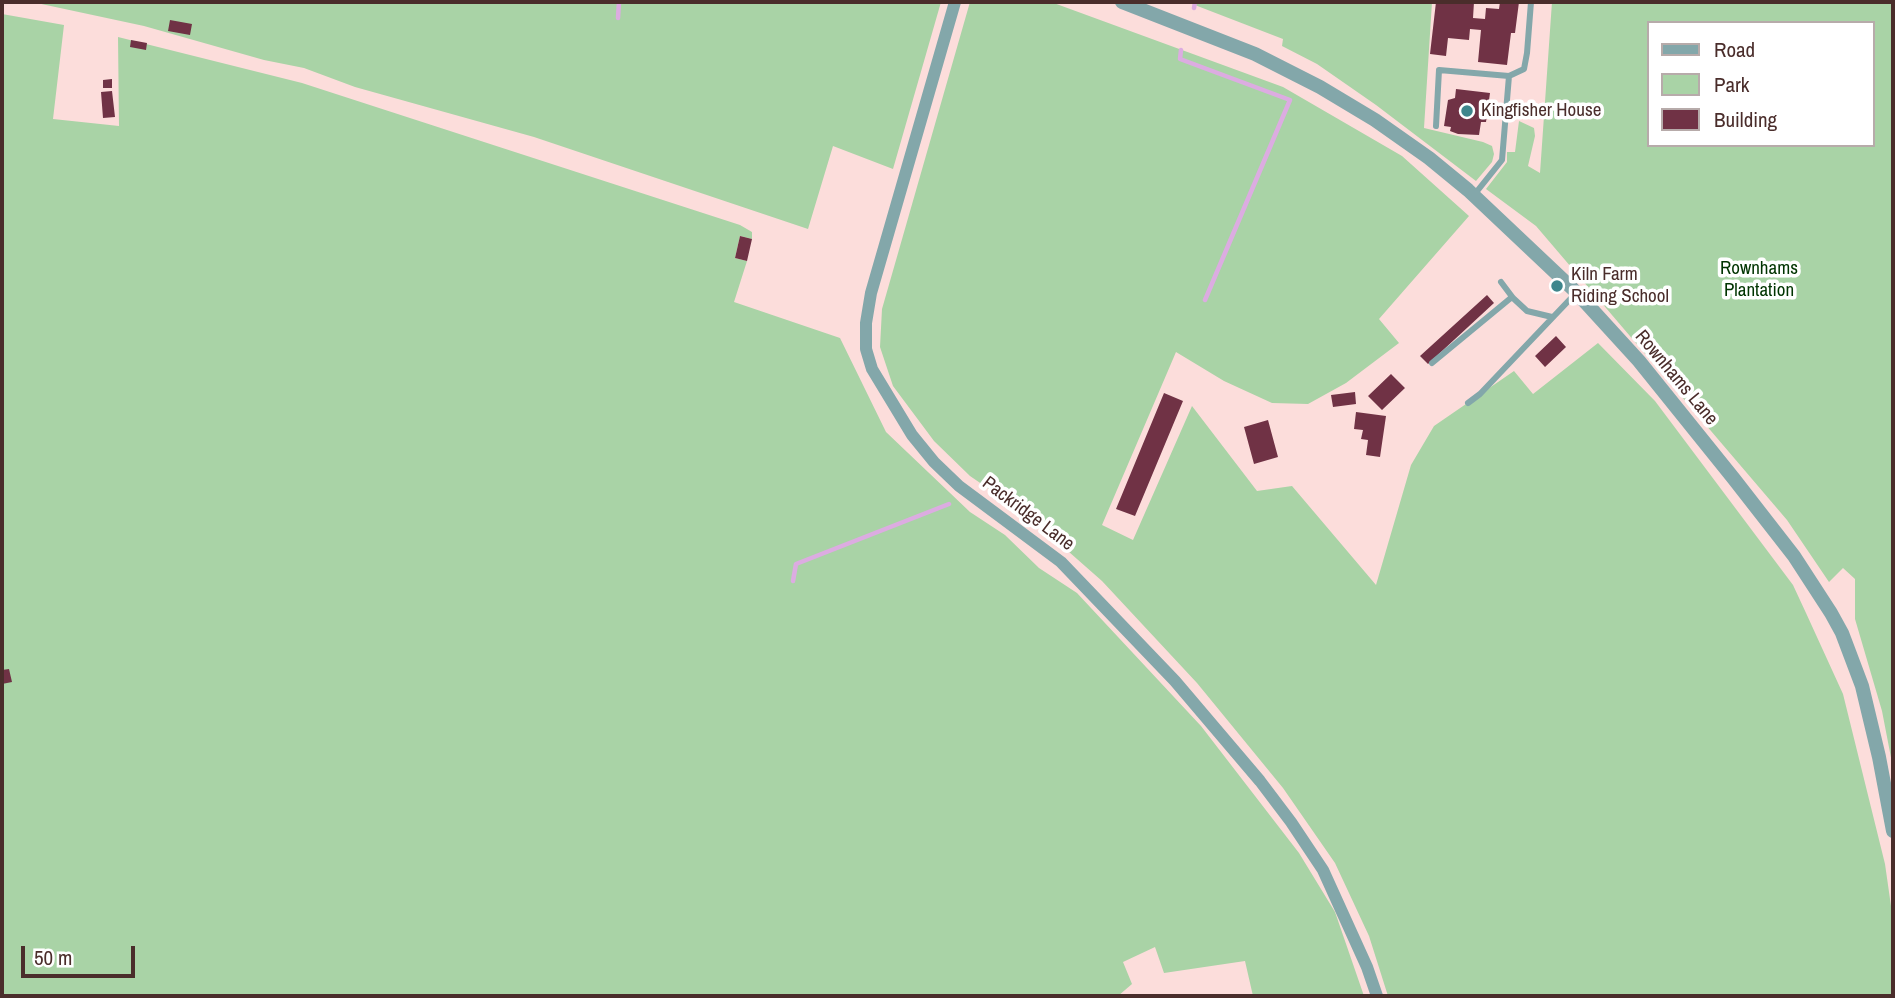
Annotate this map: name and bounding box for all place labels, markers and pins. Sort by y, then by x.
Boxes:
place label: Kingfisher House [1481,100,1601,122]
marker: Kingfisher House [1459,103,1475,119]
place label: Kiln Farm Riding School [1571,264,1669,308]
marker: Kiln Farm Riding School [1549,278,1565,294]

